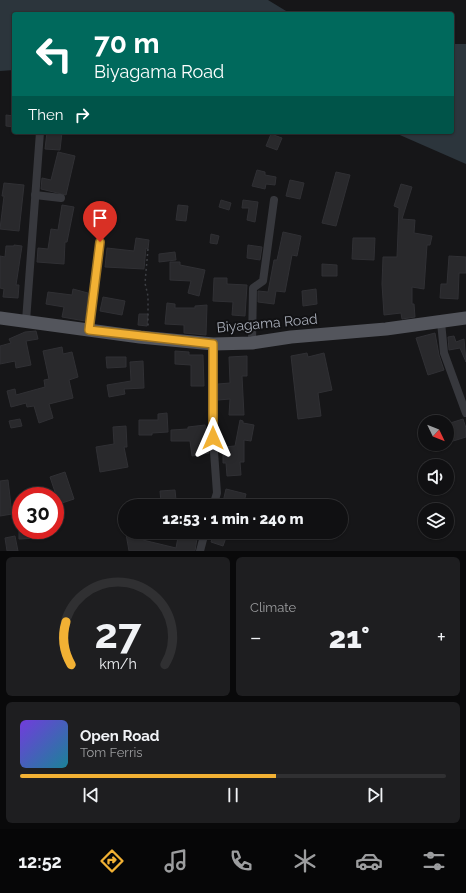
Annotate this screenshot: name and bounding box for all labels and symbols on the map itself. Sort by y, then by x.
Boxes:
pin [83,201,117,242]
street label: Biyagama Road [216,311,318,335]
north arrow [418,415,454,451]
position arrow [192,417,234,459]
speed limit sign: 30 [12,487,64,539]

